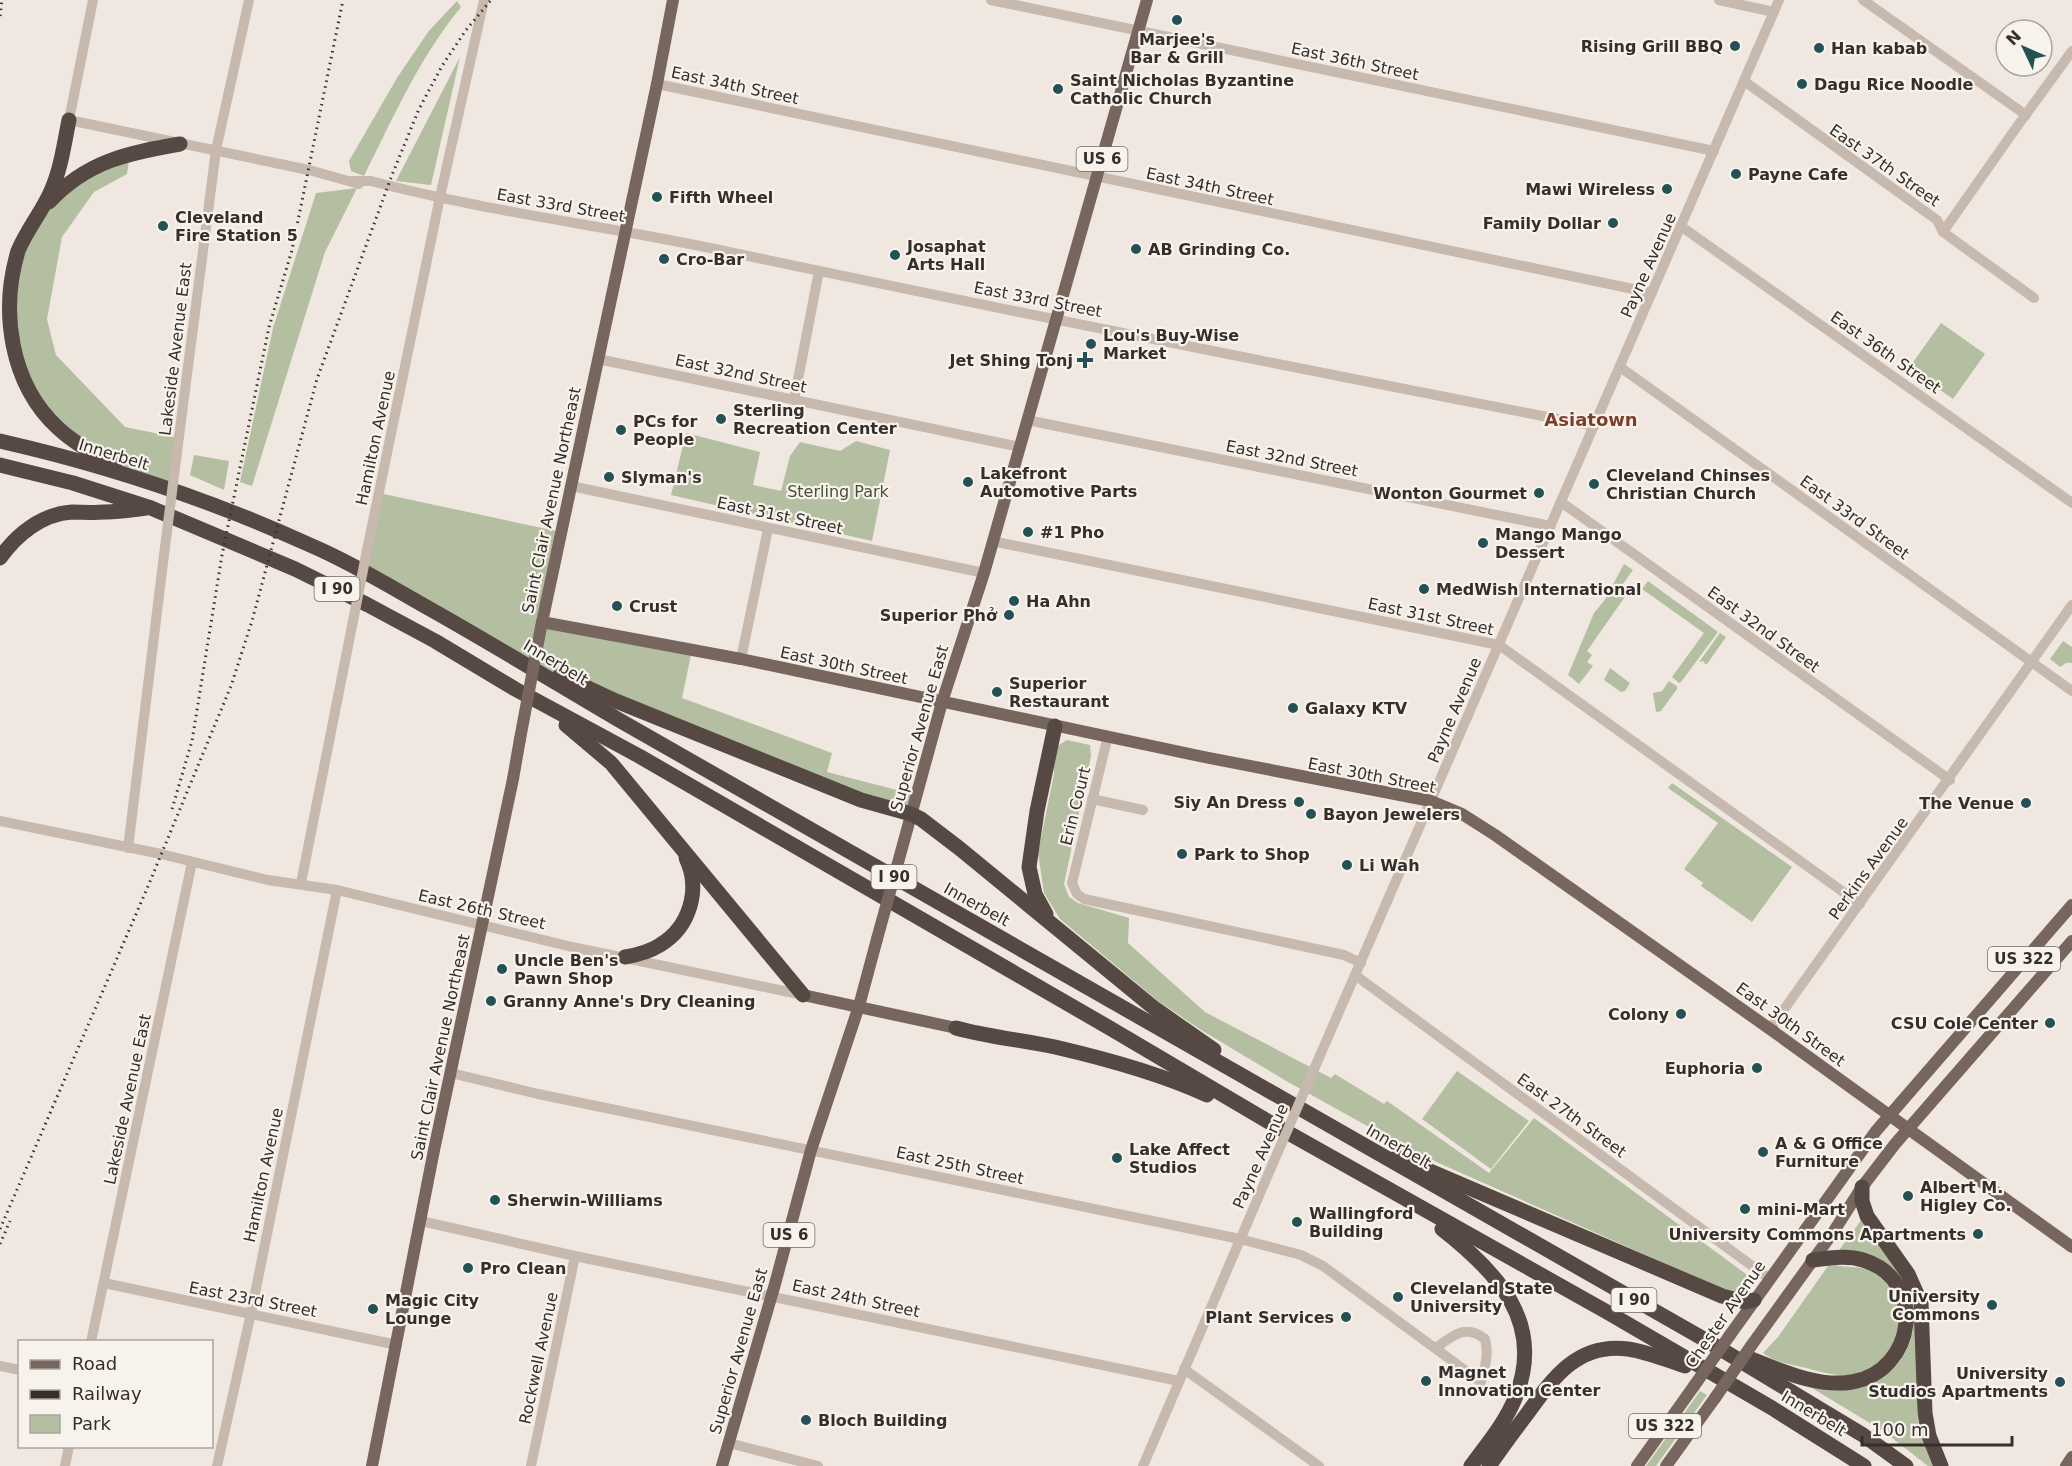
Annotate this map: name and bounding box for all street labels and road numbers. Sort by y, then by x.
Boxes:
street label: East 36th Street [1289,39,1420,84]
street label: East 34th Street [669,63,800,108]
street label: East 37th Street [1826,120,1943,211]
road number: US 6 [1076,147,1128,171]
street label: East 34th Street [1144,164,1275,209]
street label: East 33rd Street [495,185,627,226]
street label: Payne Avenue [1617,210,1680,321]
street label: Lakeside Avenue East [155,261,196,437]
street label: East 33rd Street [972,278,1104,321]
street label: East 36th Street [1827,307,1944,398]
street label: East 32nd Street [673,350,808,397]
street label: Hamilton Avenue [352,369,399,507]
street label: Saint Clair Avenue Northeast [518,385,585,615]
street label: Innerbelt [77,435,151,474]
street label: East 32nd Street [1224,436,1359,481]
street label: East 33rd Street [1796,471,1913,563]
street label: East 31st Street [715,493,845,538]
road number: I 90 [314,577,360,601]
street label: East 32nd Street [1704,582,1823,676]
street label: East 31st Street [1366,594,1496,639]
street label: Innerbelt [520,636,592,689]
street label: East 30th Street [778,643,909,688]
street label: Superior Avenue East [887,643,952,813]
street label: Payne Avenue [1424,655,1485,766]
street label: East 30th Street [1306,754,1438,797]
street label: Erin Court [1057,765,1094,847]
street label: Perkins Avenue [1825,813,1912,923]
road number: I 90 [872,865,916,889]
street label: Innerbelt [941,879,1013,930]
street label: East 26th Street [416,886,547,933]
street label: Saint Clair Avenue Northeast [407,932,474,1162]
road number: US 322 [1988,947,2060,971]
street label: East 30th Street [1732,978,1849,1070]
street label: Lakeside Avenue East [100,1012,155,1186]
street label: East 27th Street [1513,1069,1630,1161]
street label: Payne Avenue [1229,1101,1292,1212]
street label: Hamilton Avenue [240,1106,287,1244]
street label: Innerbelt [1363,1120,1435,1173]
street label: East 25th Street [894,1143,1025,1188]
road number: US 6 [764,1223,814,1247]
street label: Chester Avenue [1681,1257,1770,1372]
street label: Superior Avenue East [706,1266,771,1436]
street label: East 24th Street [790,1276,921,1321]
street label: East 23rd Street [187,1278,319,1321]
road number: I 90 [1612,1288,1656,1312]
street label: Rockwell Avenue [515,1290,562,1426]
street label: Innerbelt [1778,1387,1850,1440]
road number: US 322 [1629,1414,1701,1438]

